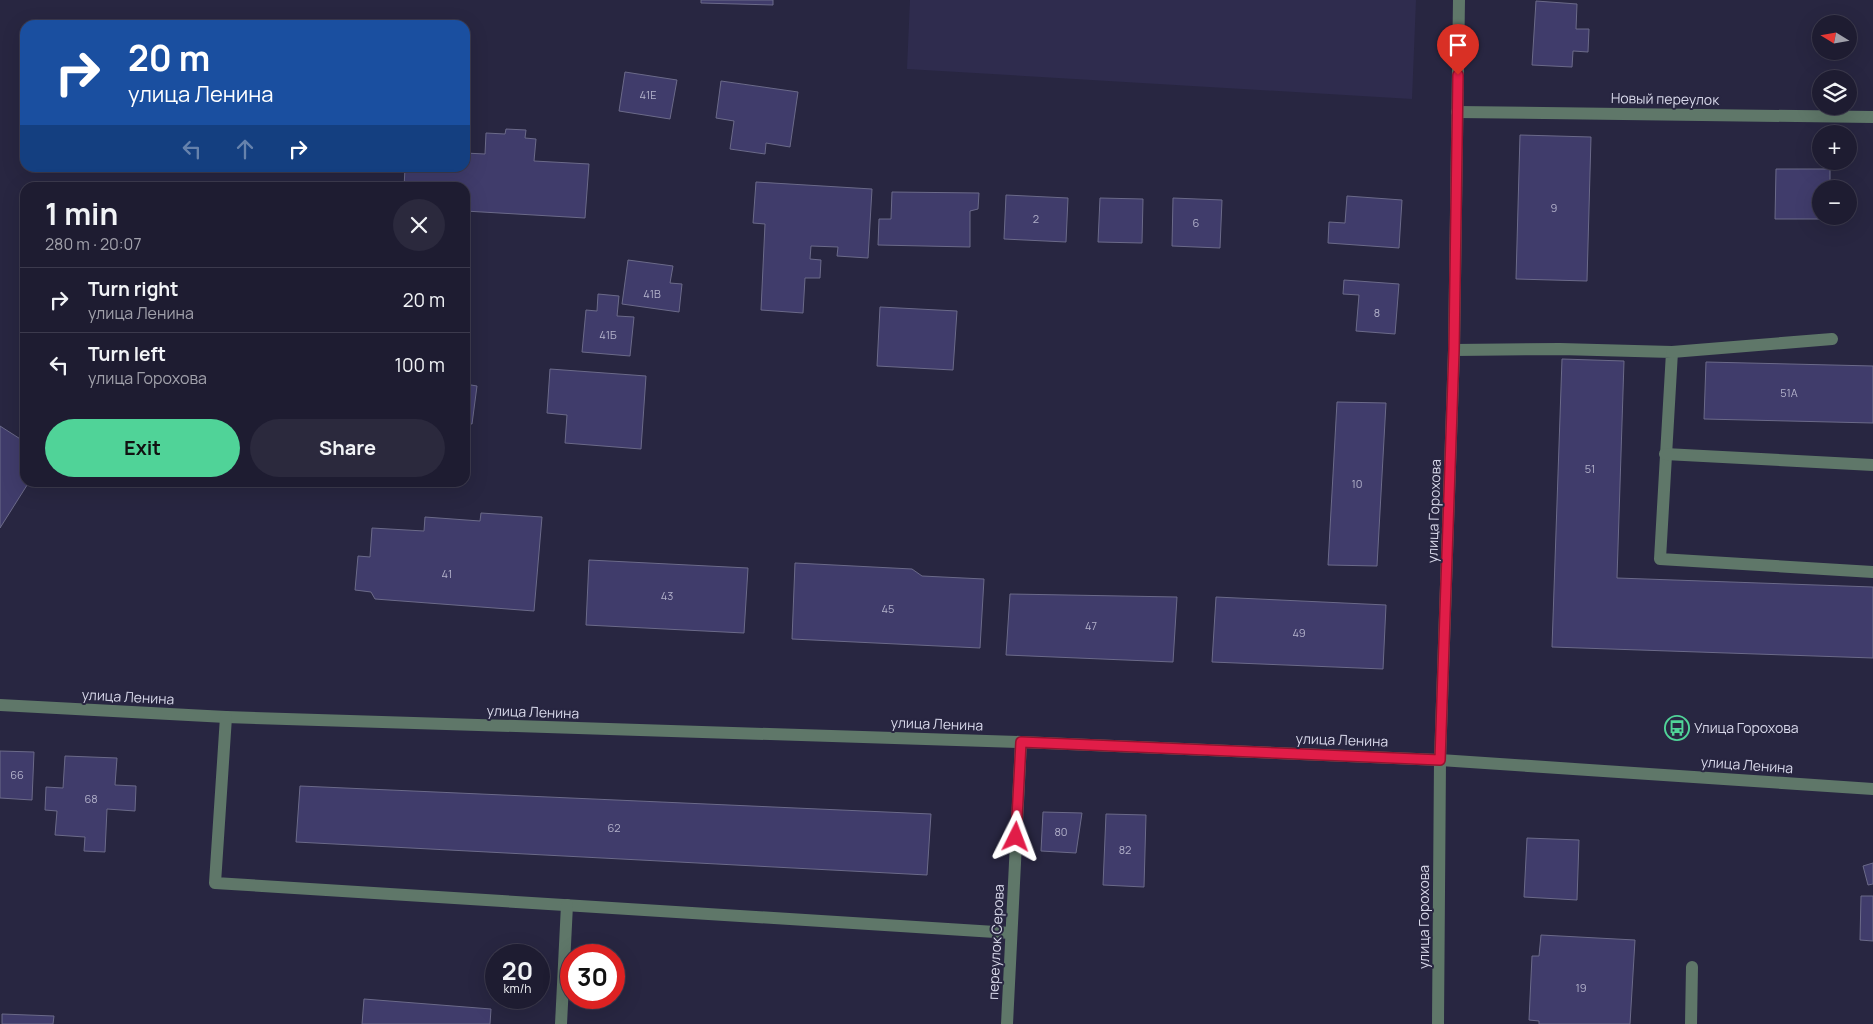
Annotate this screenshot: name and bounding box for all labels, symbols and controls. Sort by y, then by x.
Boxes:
north arrow [1812,15,1858,60]
map controls [1812,15,1857,225]
pin [1437,24,1479,75]
icon: arrive [1444,31,1472,59]
text: 20 m [128,34,210,82]
icon: right [45,40,110,105]
button: layers [1812,70,1857,115]
text: улица Ленина [128,79,274,109]
house number: 41Е [639,87,657,102]
street label: Новый переулок [1611,88,1720,109]
button: + [1812,125,1857,170]
icon: left [178,135,206,163]
icon: ahead [231,135,259,163]
icon: right [284,135,312,163]
button: − [1812,180,1857,225]
text: 1 min [45,193,118,234]
button: close [393,199,445,251]
house number: 9 [1551,200,1558,215]
house number: 2 [1033,211,1039,226]
house number: 6 [1193,215,1200,230]
text: 280 m · 20:07 [45,233,141,255]
text: Turn right [88,276,178,302]
icon: right [45,286,73,314]
house number: 41В [643,286,661,301]
text: 20 m [403,287,445,313]
text: улица Ленина [88,302,194,324]
house number: 8 [1374,305,1380,320]
house number: 41Б [599,327,617,342]
text: Turn left [88,341,166,367]
icon: left [45,351,73,379]
text: 100 m [394,352,445,378]
text: улица Горохова [88,367,207,389]
house number: 51А [1780,385,1798,400]
button: Exit [45,419,240,477]
button: Share [250,419,445,477]
street label: улица Горохова [1422,459,1445,563]
house number: 51 [1585,461,1595,476]
house number: 10 [1351,476,1363,491]
house number: 41 [442,566,452,581]
house number: 43 [661,588,673,603]
house number: 45 [882,601,894,616]
house number: 47 [1085,618,1097,633]
house number: 49 [1292,625,1306,640]
street label: улица Ленина [81,685,175,708]
street label: улица Ленина [486,700,580,723]
street label: улица Ленина [890,712,984,735]
bus stop icon: Улица Горохова [1664,715,1690,741]
place label: Улица Горохова [1694,718,1799,737]
street label: улица Ленина [1295,728,1389,751]
street label: улица Ленина [1700,752,1794,777]
house number: 66 [10,767,24,782]
house number: 68 [84,791,98,806]
position arrow [989,810,1041,862]
house number: 62 [607,820,621,835]
house number: 80 [1054,824,1068,839]
house number: 82 [1119,842,1131,857]
street label: улица Горохова [1414,865,1433,969]
street label: переулок Серова [983,884,1008,1000]
speed limit sign: 30 [560,944,625,1009]
text: 20 [502,953,533,988]
text: km/h [504,980,531,997]
house number: 19 [1575,980,1587,995]

